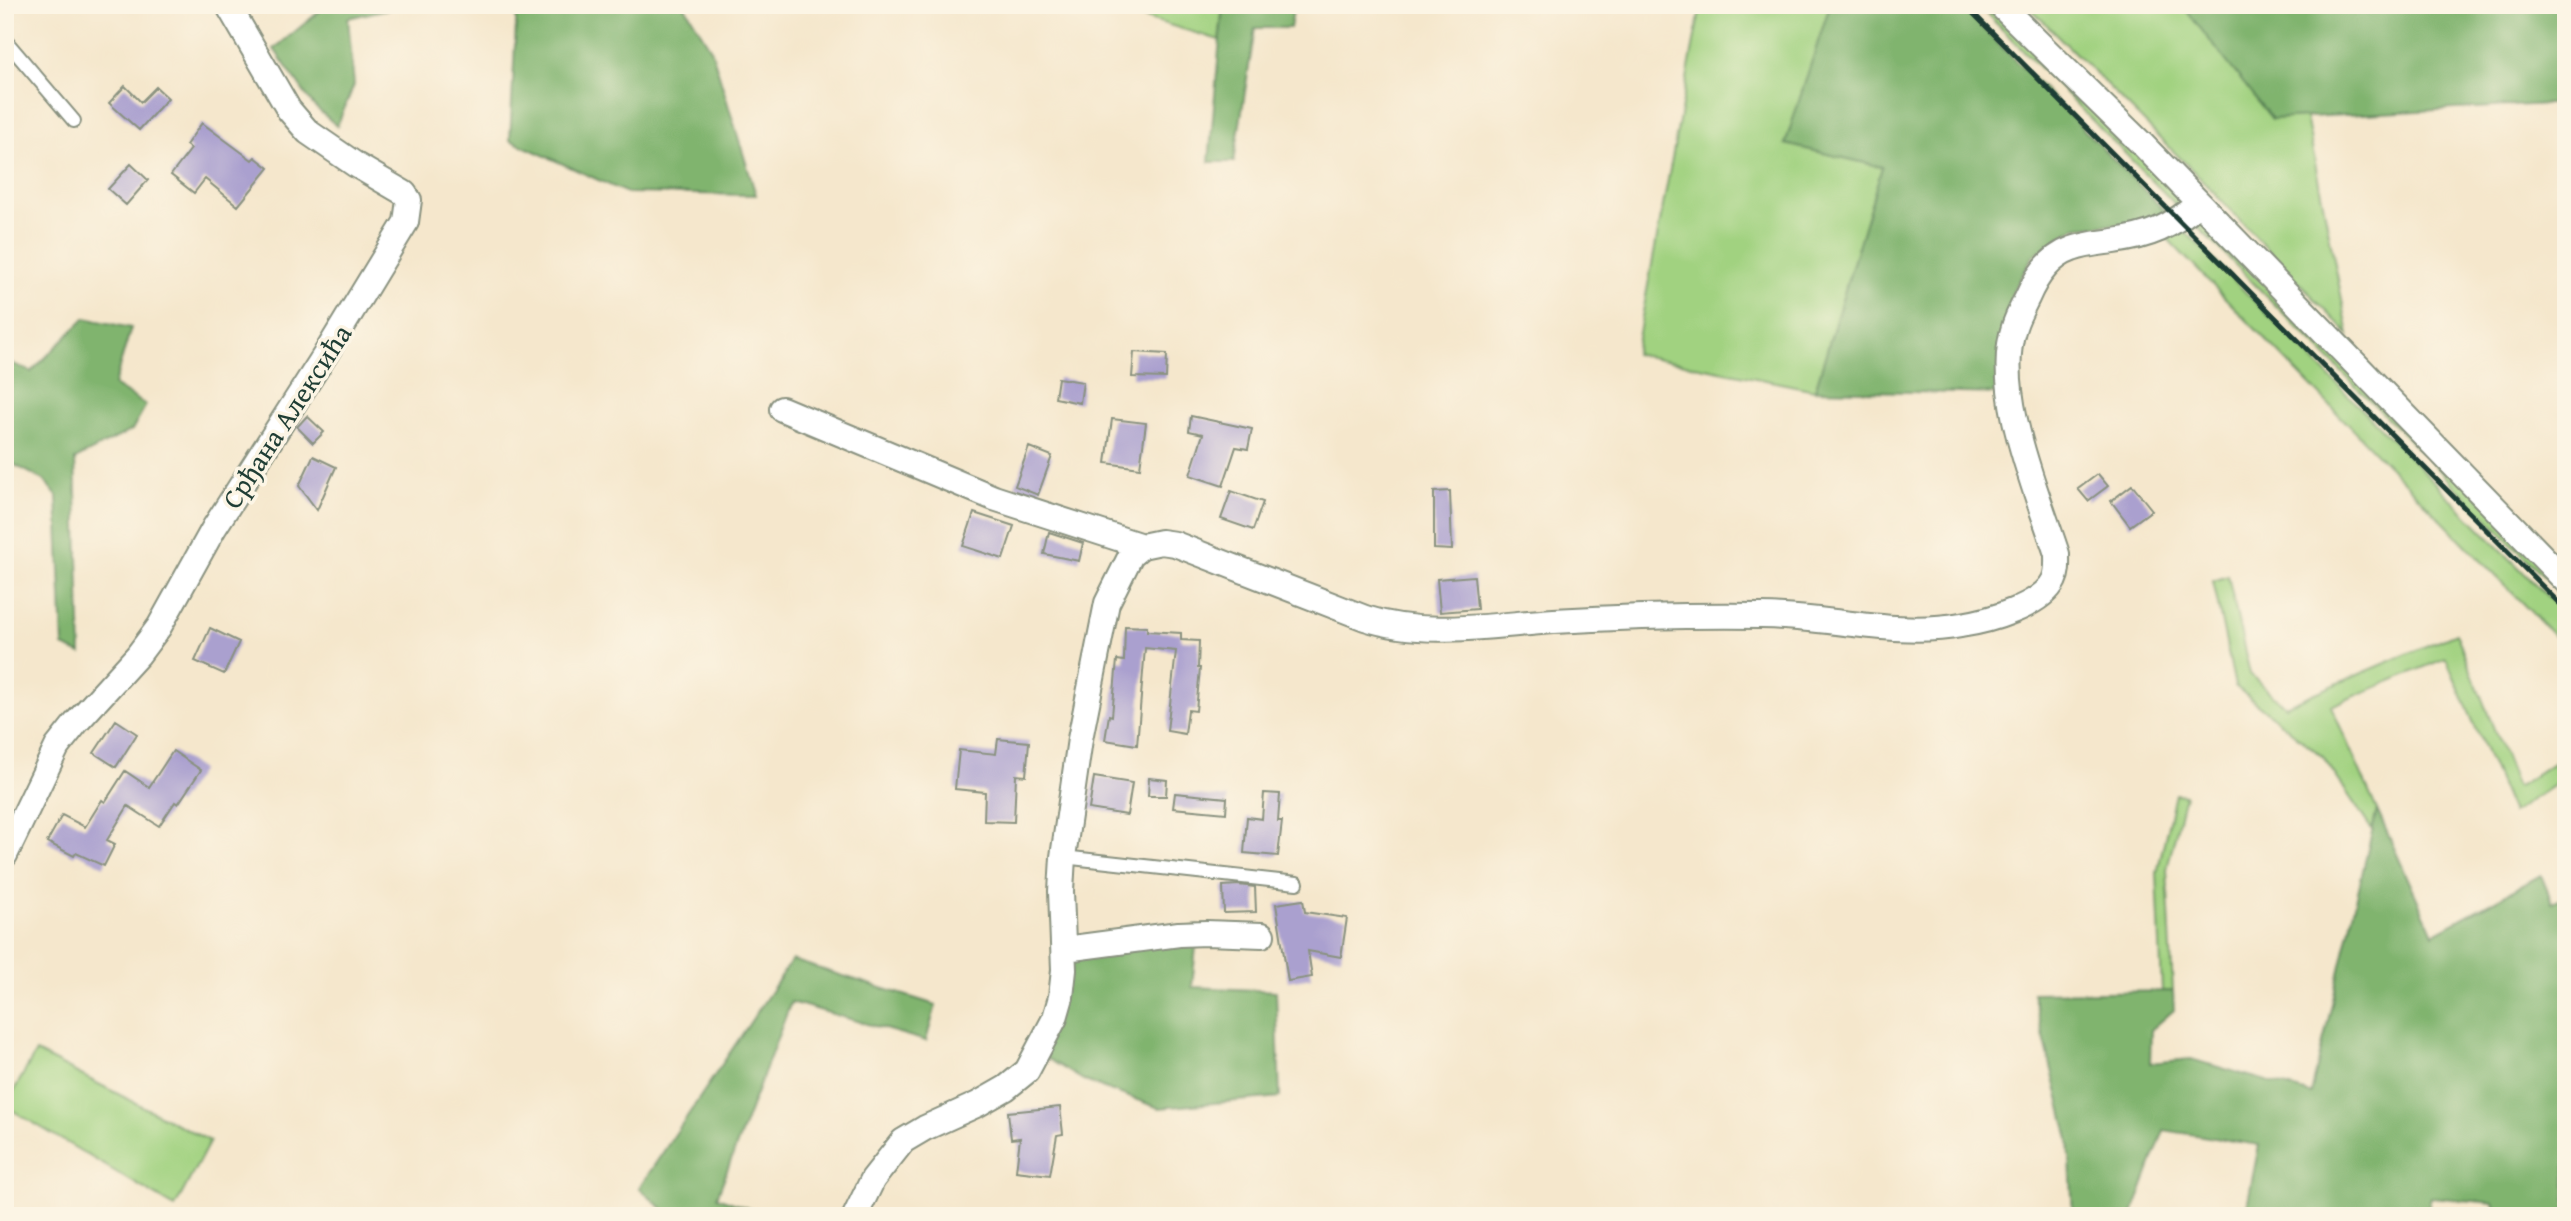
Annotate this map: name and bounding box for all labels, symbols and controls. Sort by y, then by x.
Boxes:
street label: Срђана Алексића [211,315,361,516]

